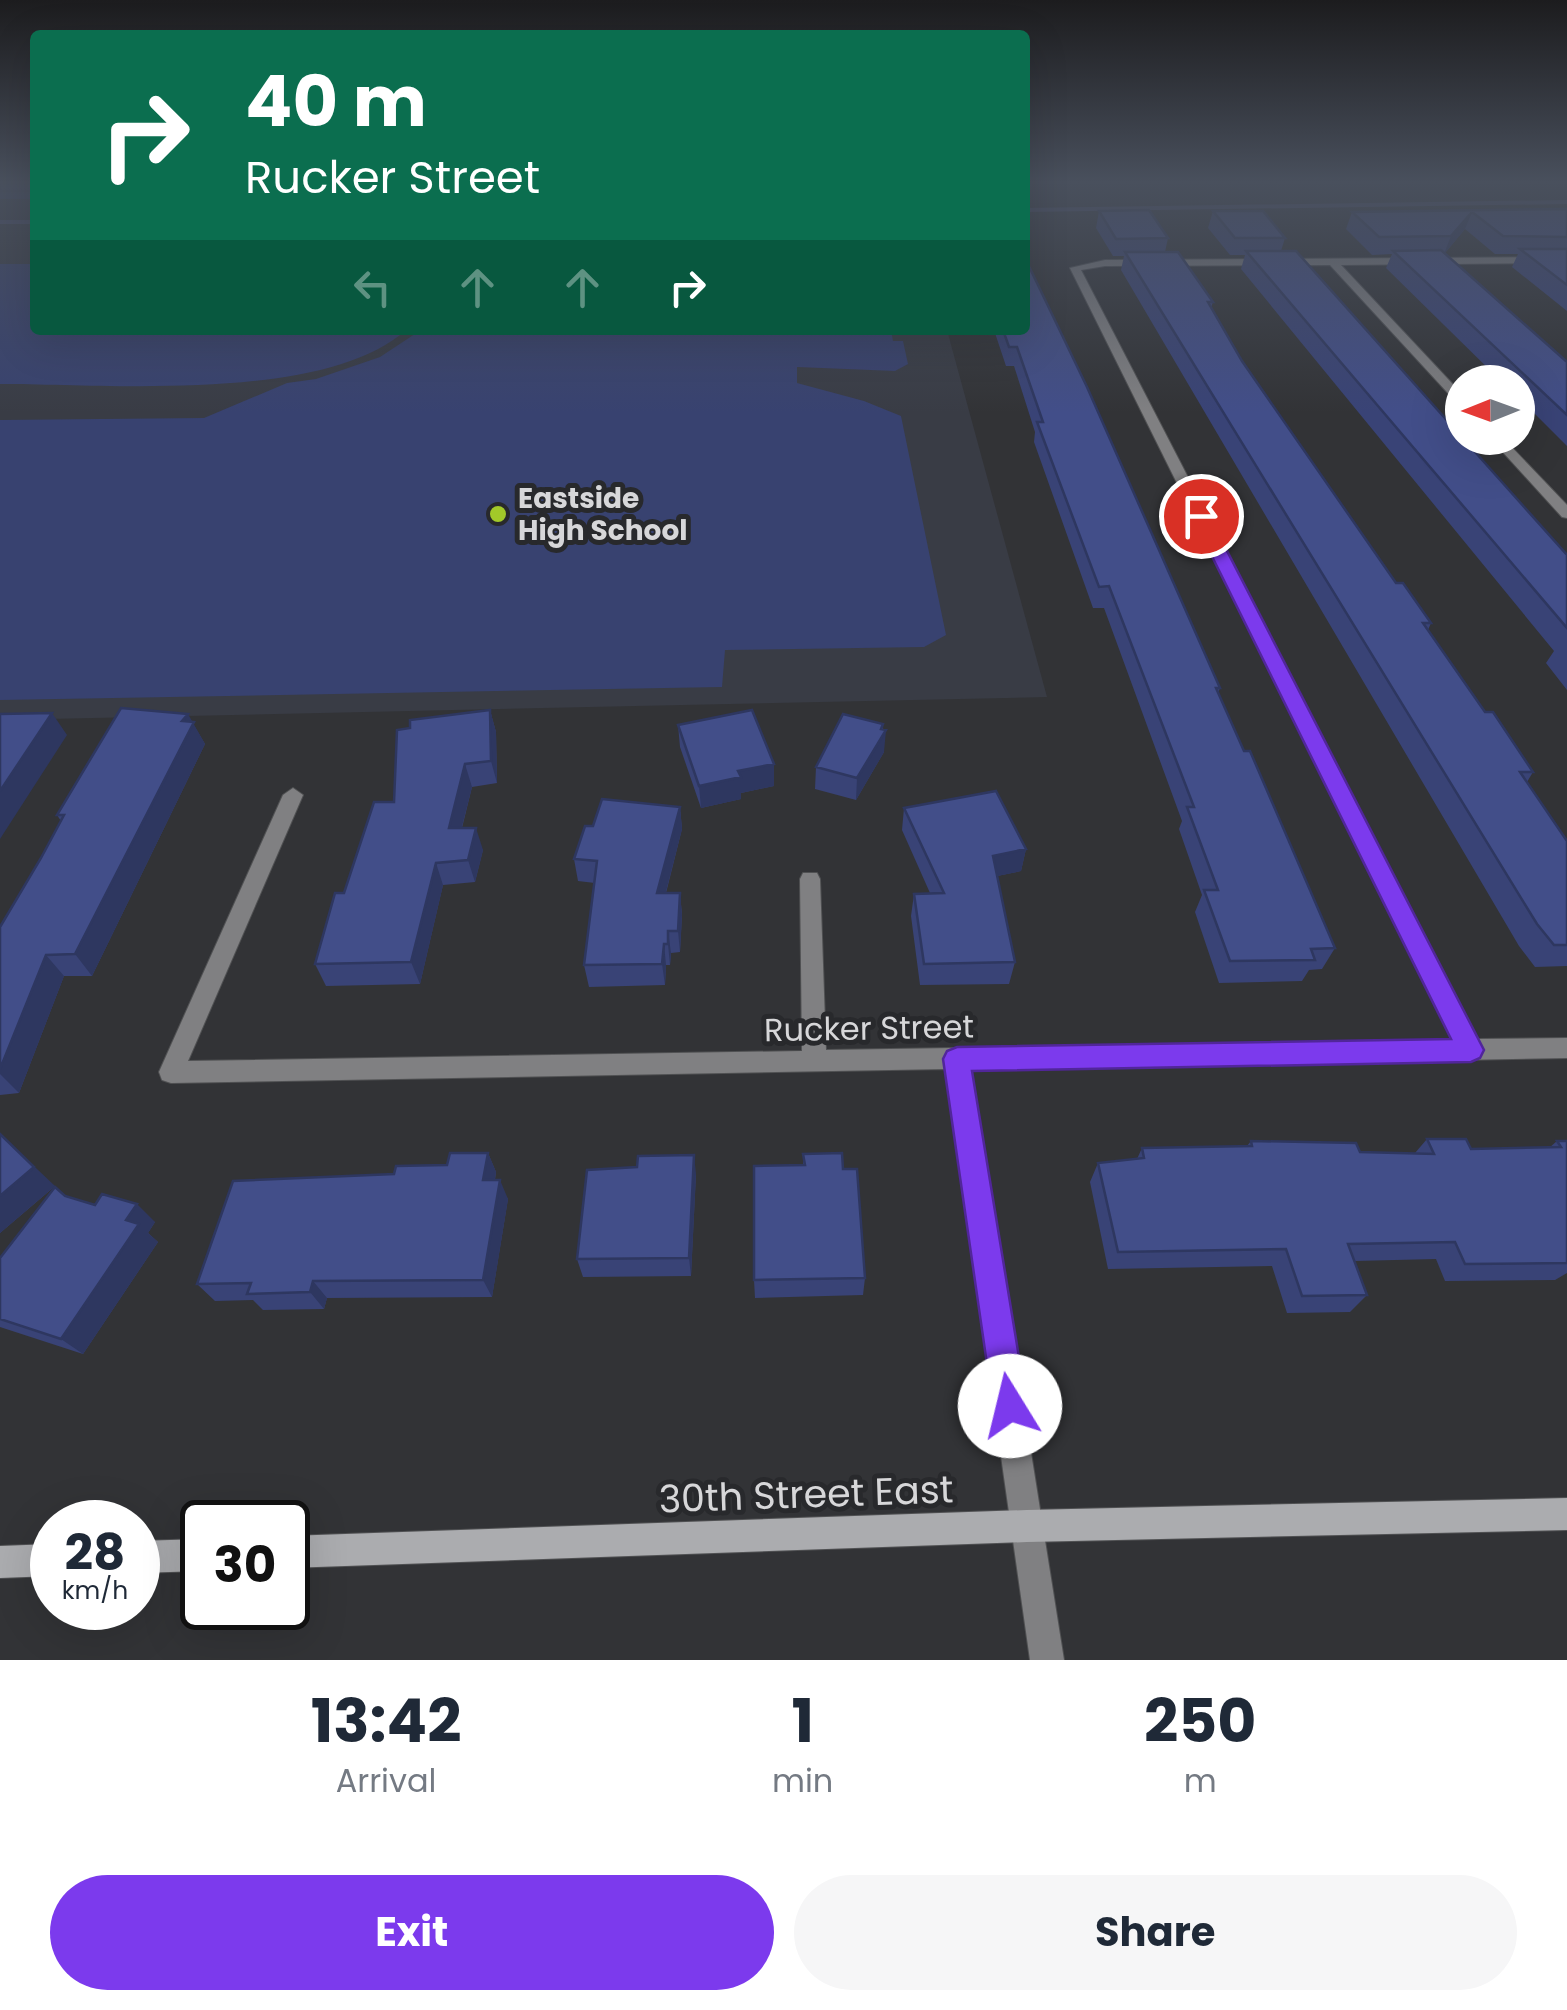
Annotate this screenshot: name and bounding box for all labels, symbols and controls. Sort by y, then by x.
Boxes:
text: 40 m [245,52,427,151]
icon: right [80,70,210,200]
text: Rucker Street [245,146,540,209]
icon: left [345,260,400,315]
icon: ahead [450,260,505,315]
icon: ahead [555,260,610,315]
icon: right [660,260,715,315]
north arrow [1445,365,1535,455]
map controls [1445,365,1535,455]
pin [1159,474,1244,559]
place label: Eastside High School [518,479,688,550]
icon: arrive [1174,489,1229,544]
marker: Eastside High School [487,503,509,525]
street label: Rucker Street [764,1004,974,1052]
position arrow [958,1354,1062,1458]
street label: 30th Street East [658,1462,954,1526]
speed limit sign: 30 [180,1500,310,1630]
text: 28 [65,1517,125,1588]
text: km/h [62,1573,128,1608]
text: 13:42 [311,1679,461,1763]
text: 1 [791,1679,814,1763]
text: 250 [1144,1679,1256,1763]
text: Arrival [336,1758,436,1803]
text: min [772,1758,833,1803]
text: m [1184,1758,1217,1803]
button: Exit [50,1875,774,1990]
button: Share [794,1875,1517,1990]

